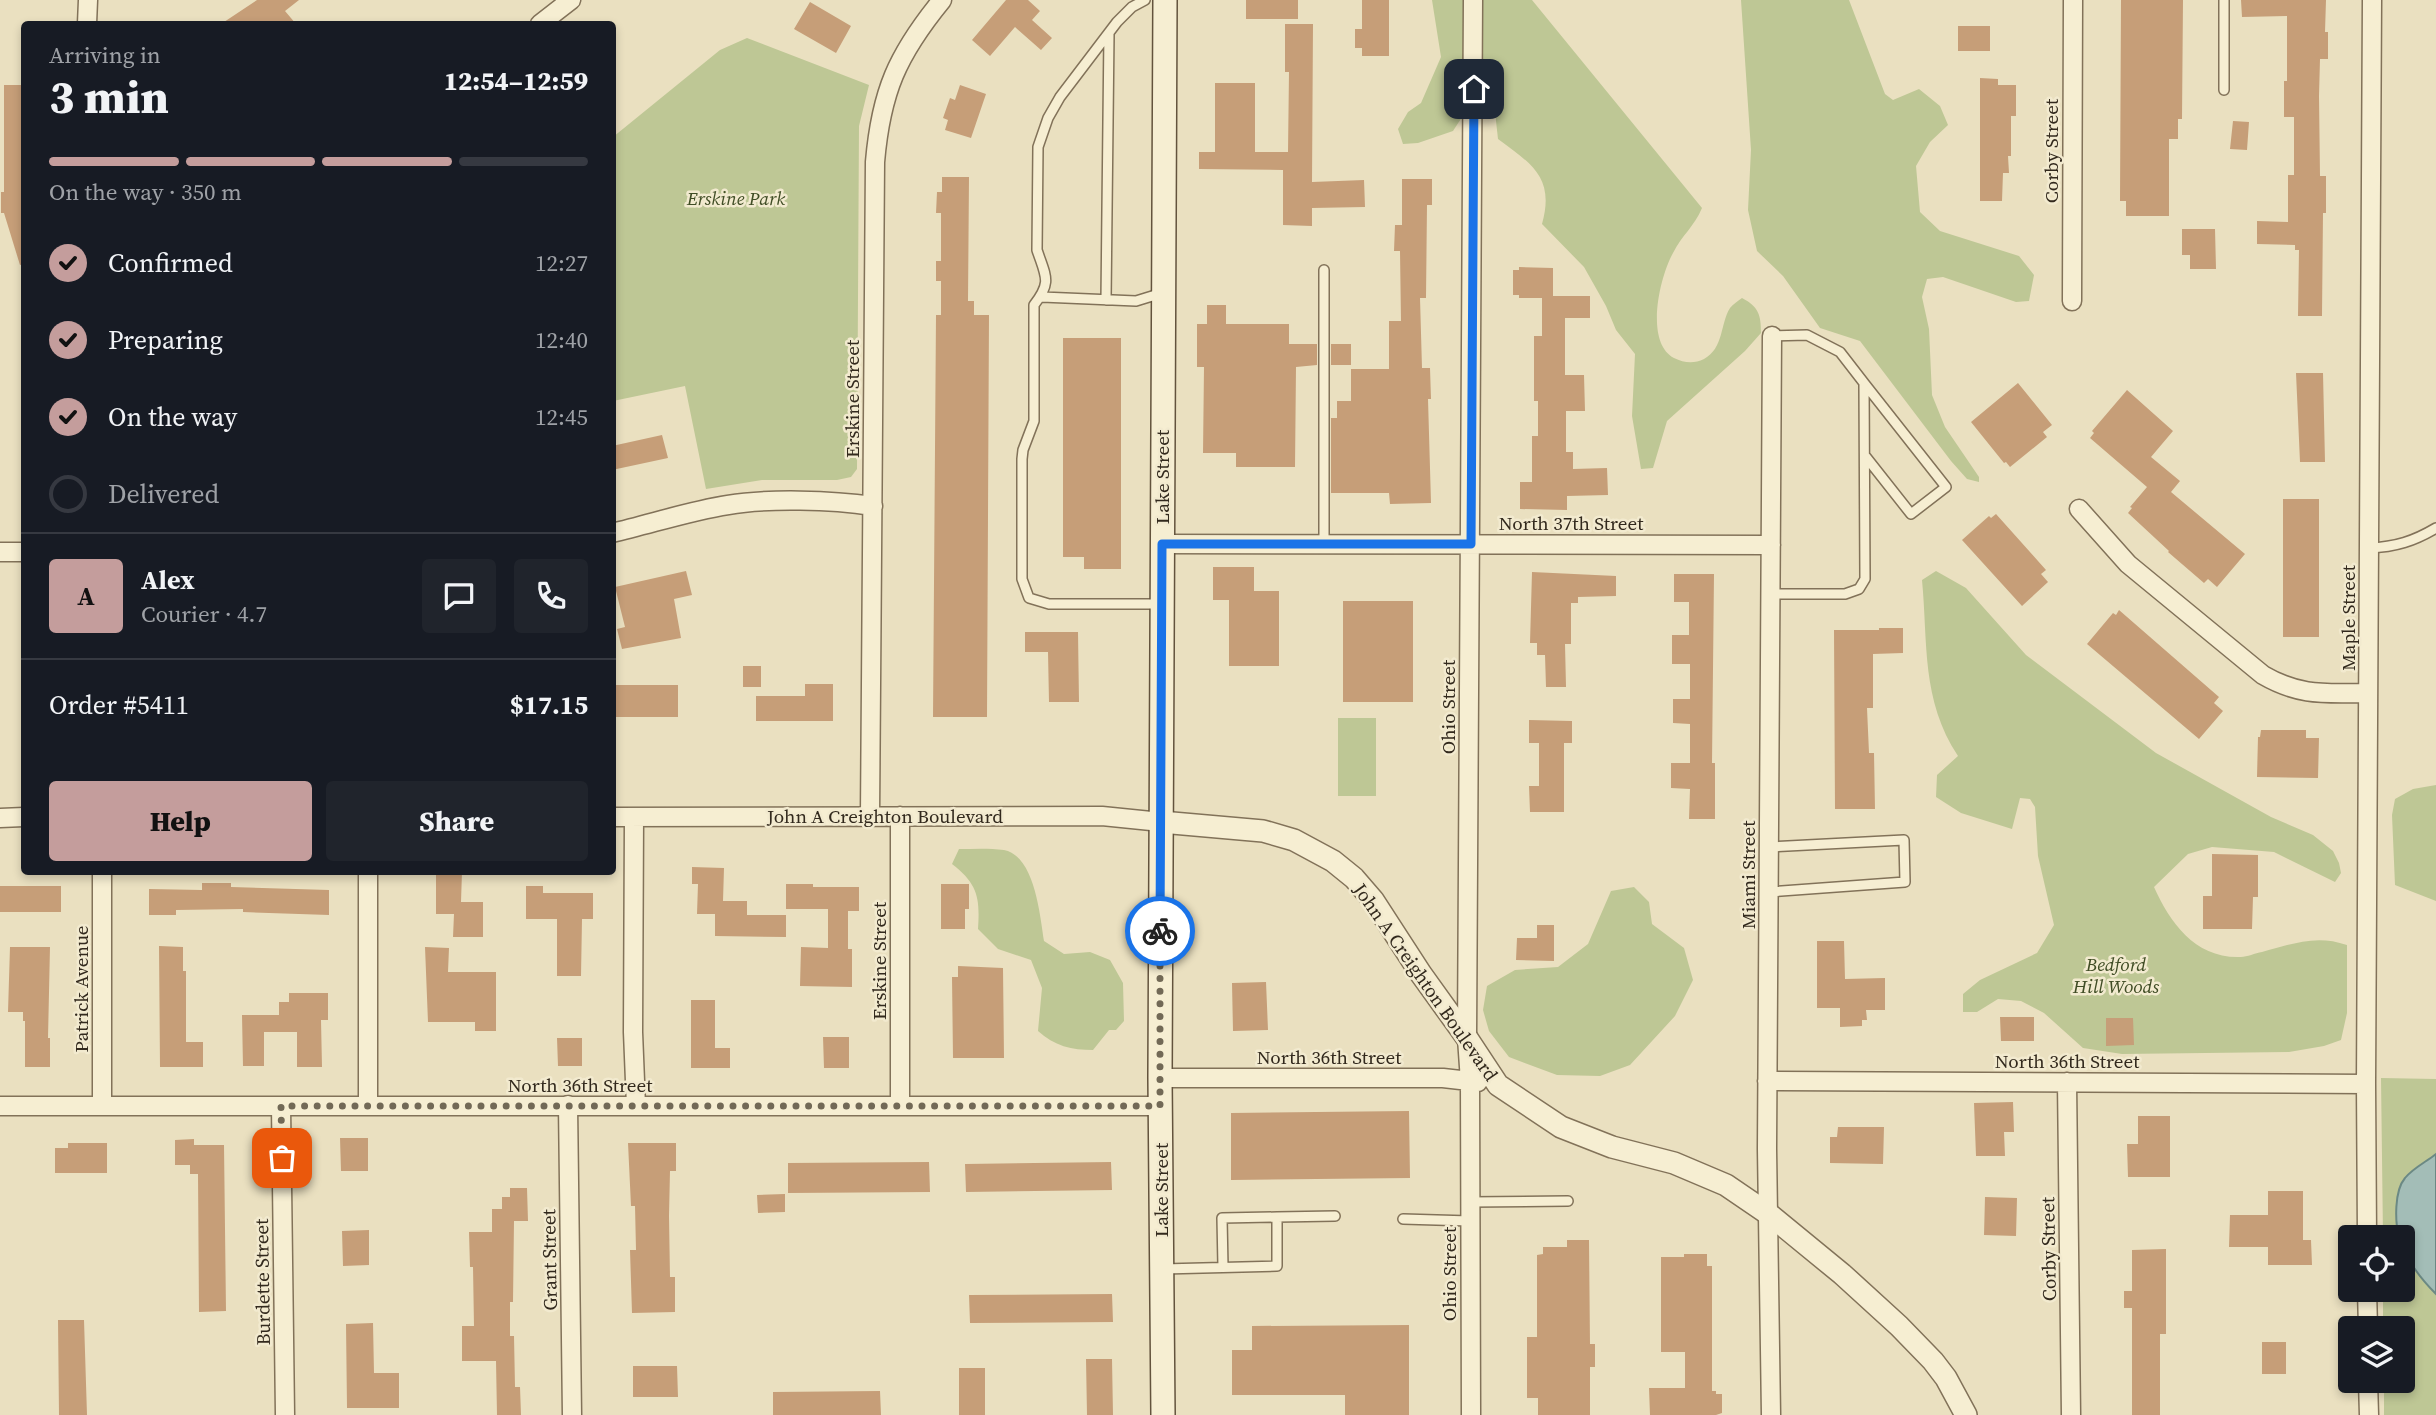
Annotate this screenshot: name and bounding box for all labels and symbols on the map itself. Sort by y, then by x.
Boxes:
pin [1444,59,1504,119]
street label: Corby Street [2038,98,2064,203]
park label: Erskine Park [686,185,785,211]
street label: Erskine Street [839,339,865,458]
street label: Lake Street [1149,429,1175,524]
street label: North 37th Street [1499,510,1644,536]
street label: Maple Street [2335,564,2361,671]
street label: Ohio Street [1435,659,1461,754]
street label: John A Creighton Boulevard [766,803,1003,829]
street label: Miami Street [1735,820,1761,929]
street label: John A Creighton Boulevard [1347,877,1504,1086]
courier [1125,896,1195,966]
street label: Erskine Street [866,901,892,1020]
street label: Patrick Avenue [68,926,94,1053]
park label: Bedford Hill Woods [2072,951,2159,999]
street label: North 36th Street [1257,1044,1402,1070]
street label: North 36th Street [1995,1048,2140,1074]
street label: North 36th Street [508,1072,653,1098]
pin [252,1128,312,1188]
street label: Lake Street [1148,1142,1174,1237]
street label: Corby Street [2034,1196,2062,1301]
street label: Grant Street [535,1208,563,1311]
street label: Burdette Street [248,1218,276,1346]
street label: Ohio Street [1436,1226,1462,1321]

